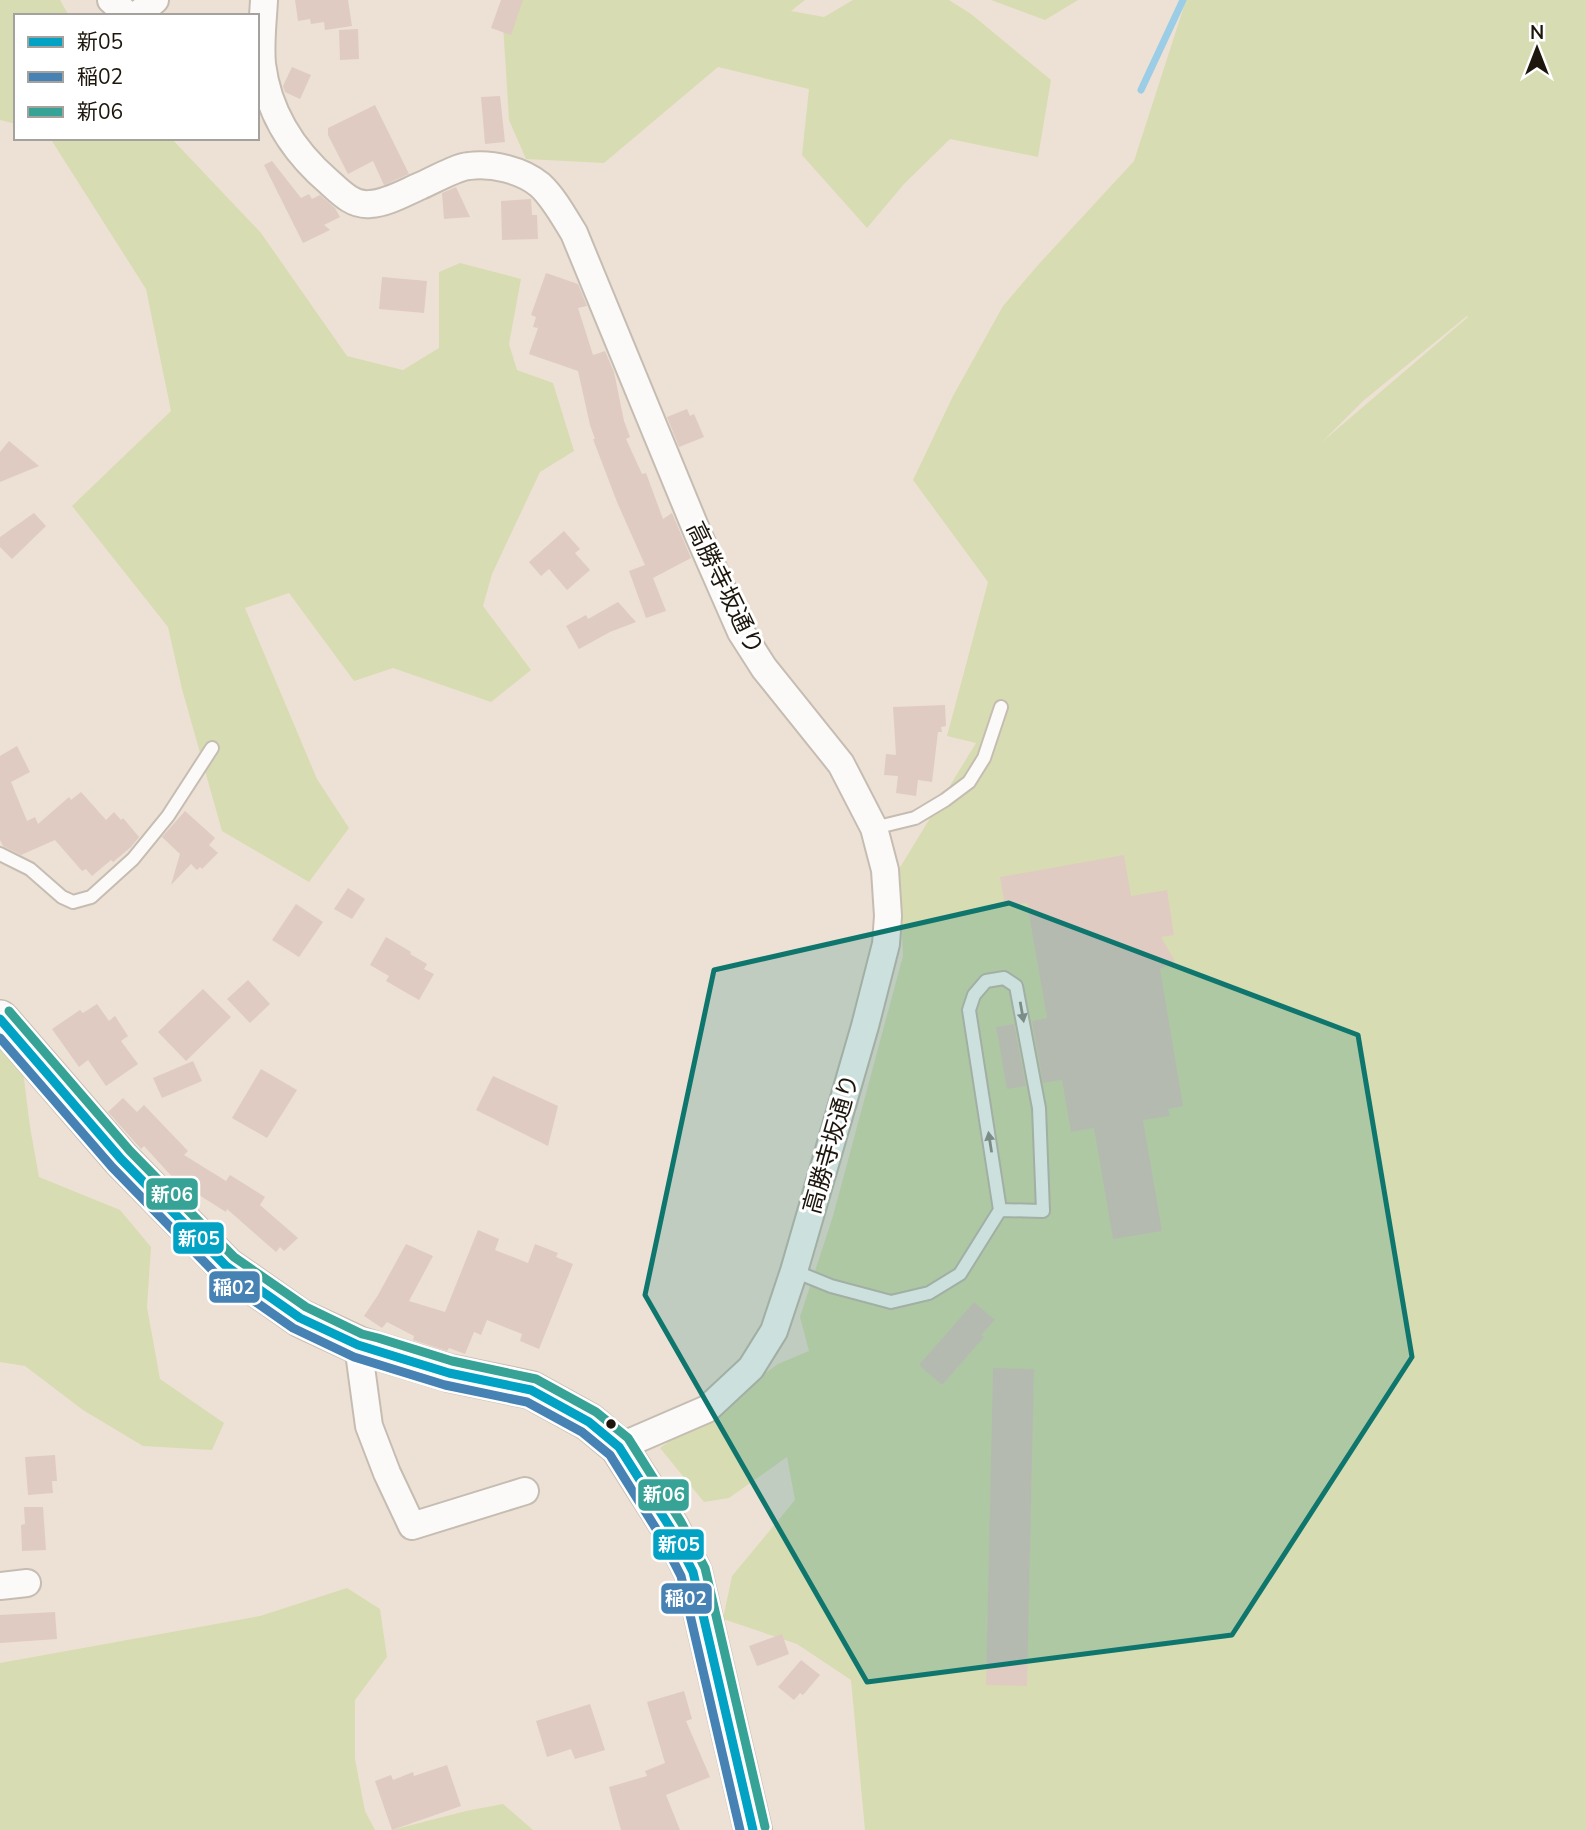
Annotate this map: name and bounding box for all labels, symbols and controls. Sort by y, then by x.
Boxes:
legend [14,14,259,140]
north arrow [1502,14,1572,84]
text: N [1530,20,1544,46]
text: 新05 [77,28,123,56]
text: 稲02 [77,63,123,91]
text: 新06 [77,98,123,126]
street label: 高勝寺坂通り [679,516,771,660]
one-way arrow [1016,1001,1027,1023]
street label: 高勝寺坂通り [796,1070,866,1218]
one-way arrow [984,1131,995,1153]
line badge: 新06 [145,1177,199,1211]
text: 新06 [151,1182,193,1208]
line badge: 新05 [172,1221,225,1255]
text: 新05 [178,1226,220,1252]
line badge: 稲02 [208,1270,261,1304]
text: 稲02 [213,1275,255,1301]
unlabelled marker [604,1417,618,1431]
line badge: 新06 [637,1478,690,1512]
text: 新06 [643,1482,685,1508]
line badge: 新05 [652,1528,705,1561]
text: 新05 [658,1532,700,1558]
line badge: 稲02 [660,1582,713,1615]
text: 稲02 [665,1586,707,1612]

